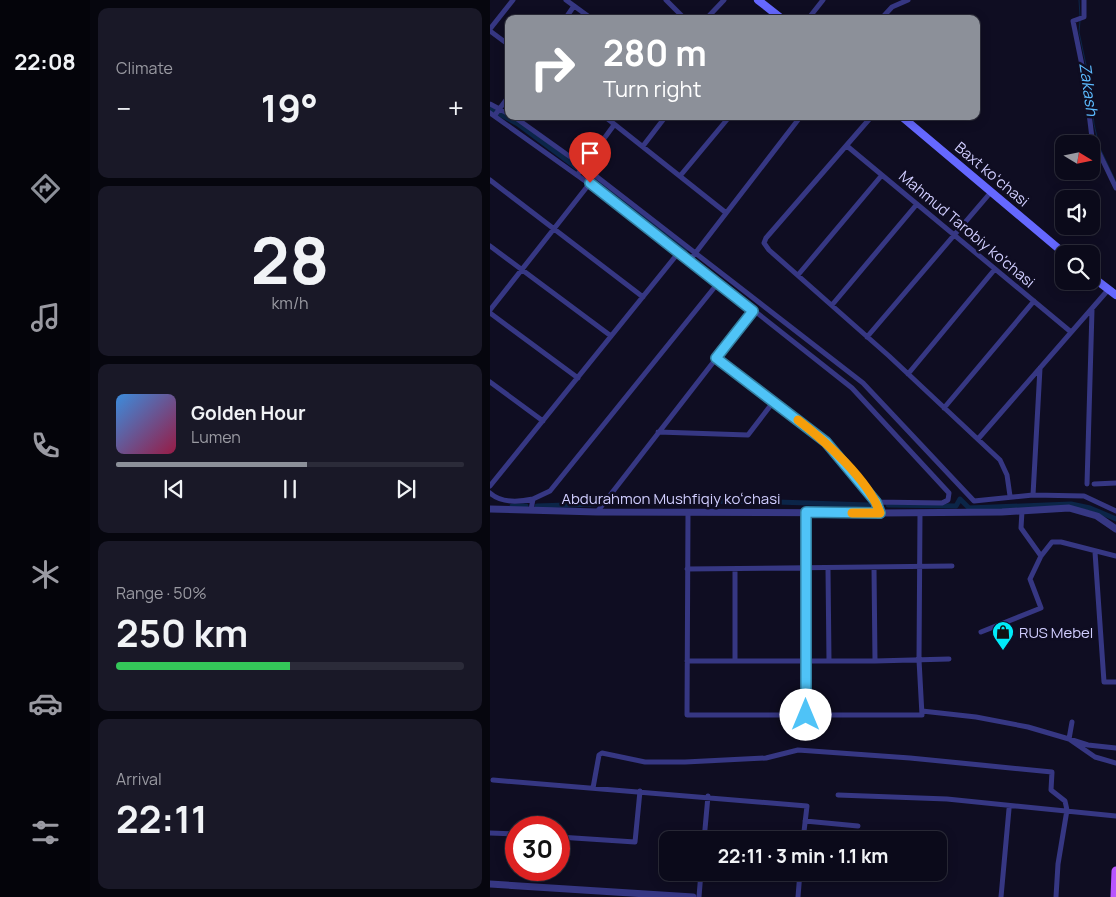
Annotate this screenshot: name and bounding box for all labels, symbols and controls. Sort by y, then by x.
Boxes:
text: 280 m [603,29,707,77]
icon: right [520,35,585,100]
text: 22:08 [14,47,76,77]
text: Climate [116,57,173,79]
water label: Zakash [1074,61,1104,117]
text: Turn right [603,74,701,104]
text: 19° [261,81,318,133]
text: − [116,89,131,127]
text: + [448,89,464,127]
pin [569,132,611,183]
north arrow [1055,135,1100,180]
map controls [1055,135,1100,290]
street label: Baxt koʻchasi [950,137,1034,211]
icon: arrive [576,139,604,167]
street label: Mahmud Tarobiy ko'chasi [894,166,1040,292]
icon: directions [28,171,63,206]
button: sound [1055,190,1100,235]
text: 28 [251,215,329,304]
button: search [1055,245,1100,290]
text: km/h [271,292,309,314]
icon: music [28,300,63,335]
text: Golden Hour [191,400,305,426]
text: Lumen [191,426,241,448]
icon: phone [28,428,63,463]
icon: previous [160,475,188,503]
icon: pause [276,475,304,503]
icon: next [392,475,420,503]
street label: Abdurahmon Mushfiqiy koʻchasi [561,488,781,509]
icon: climate [28,557,63,592]
text: Range · 50% [116,582,207,604]
text: 250 km [116,606,248,658]
shop icon: RUS Mebel [991,620,1015,651]
place label: RUS Mebel [1019,622,1093,643]
icon: car [28,686,63,721]
position arrow [779,688,831,740]
text: Arrival [116,768,162,790]
text: 22:11 [116,792,208,844]
icon: filters [28,815,63,850]
speed limit sign: 30 [505,816,570,881]
text: 22:11 · 3 min · 1.1 km [718,843,888,869]

